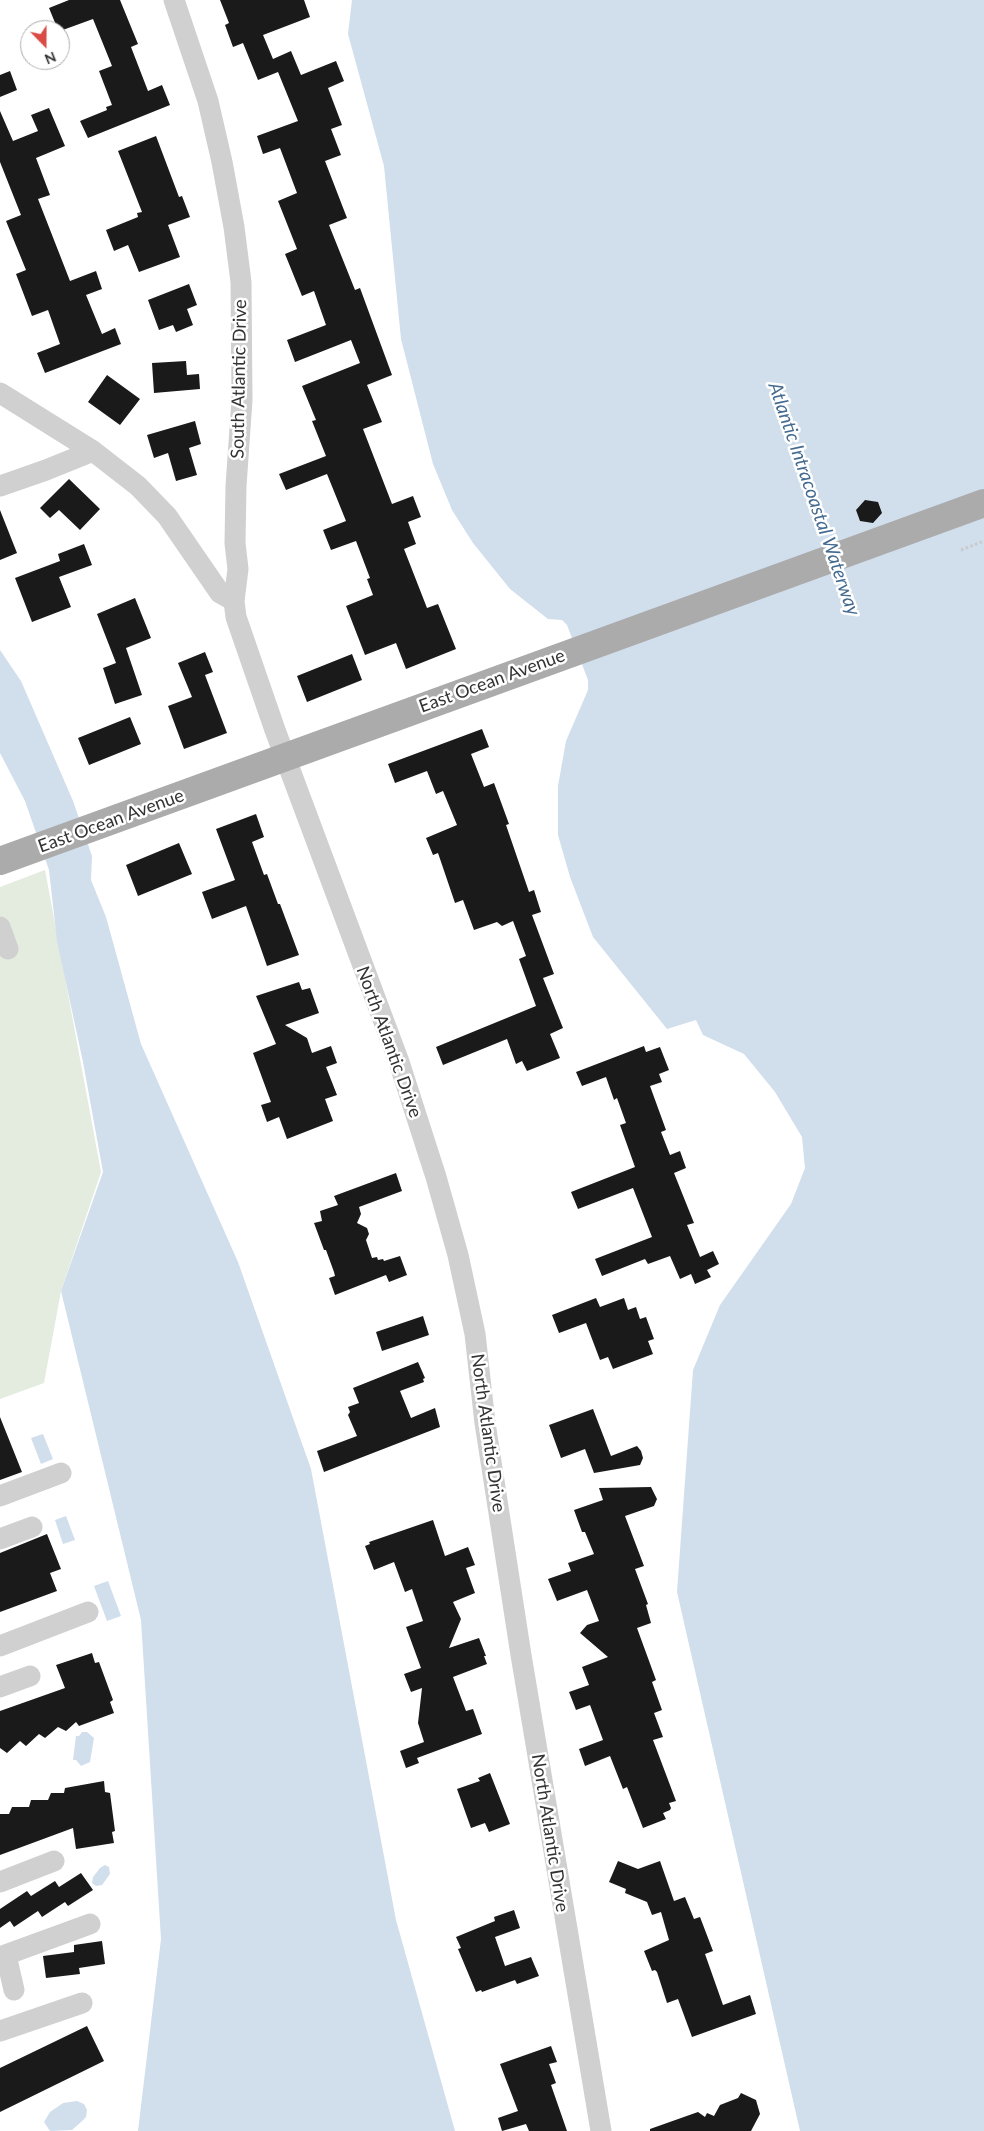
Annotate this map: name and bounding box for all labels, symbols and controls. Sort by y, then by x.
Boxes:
north arrow [20,20,70,70]
text: N [42,49,59,68]
street label: South Atlantic Drive [227,299,251,459]
water label: Atlantic Intracoastal Waterway [763,379,865,619]
street label: East Ocean Avenue [416,645,568,717]
street label: East Ocean Avenue [35,785,187,857]
street label: North Atlantic Drive [352,963,426,1121]
street label: North Atlantic Drive [466,1352,510,1514]
street label: North Atlantic Drive [527,1752,573,1914]

